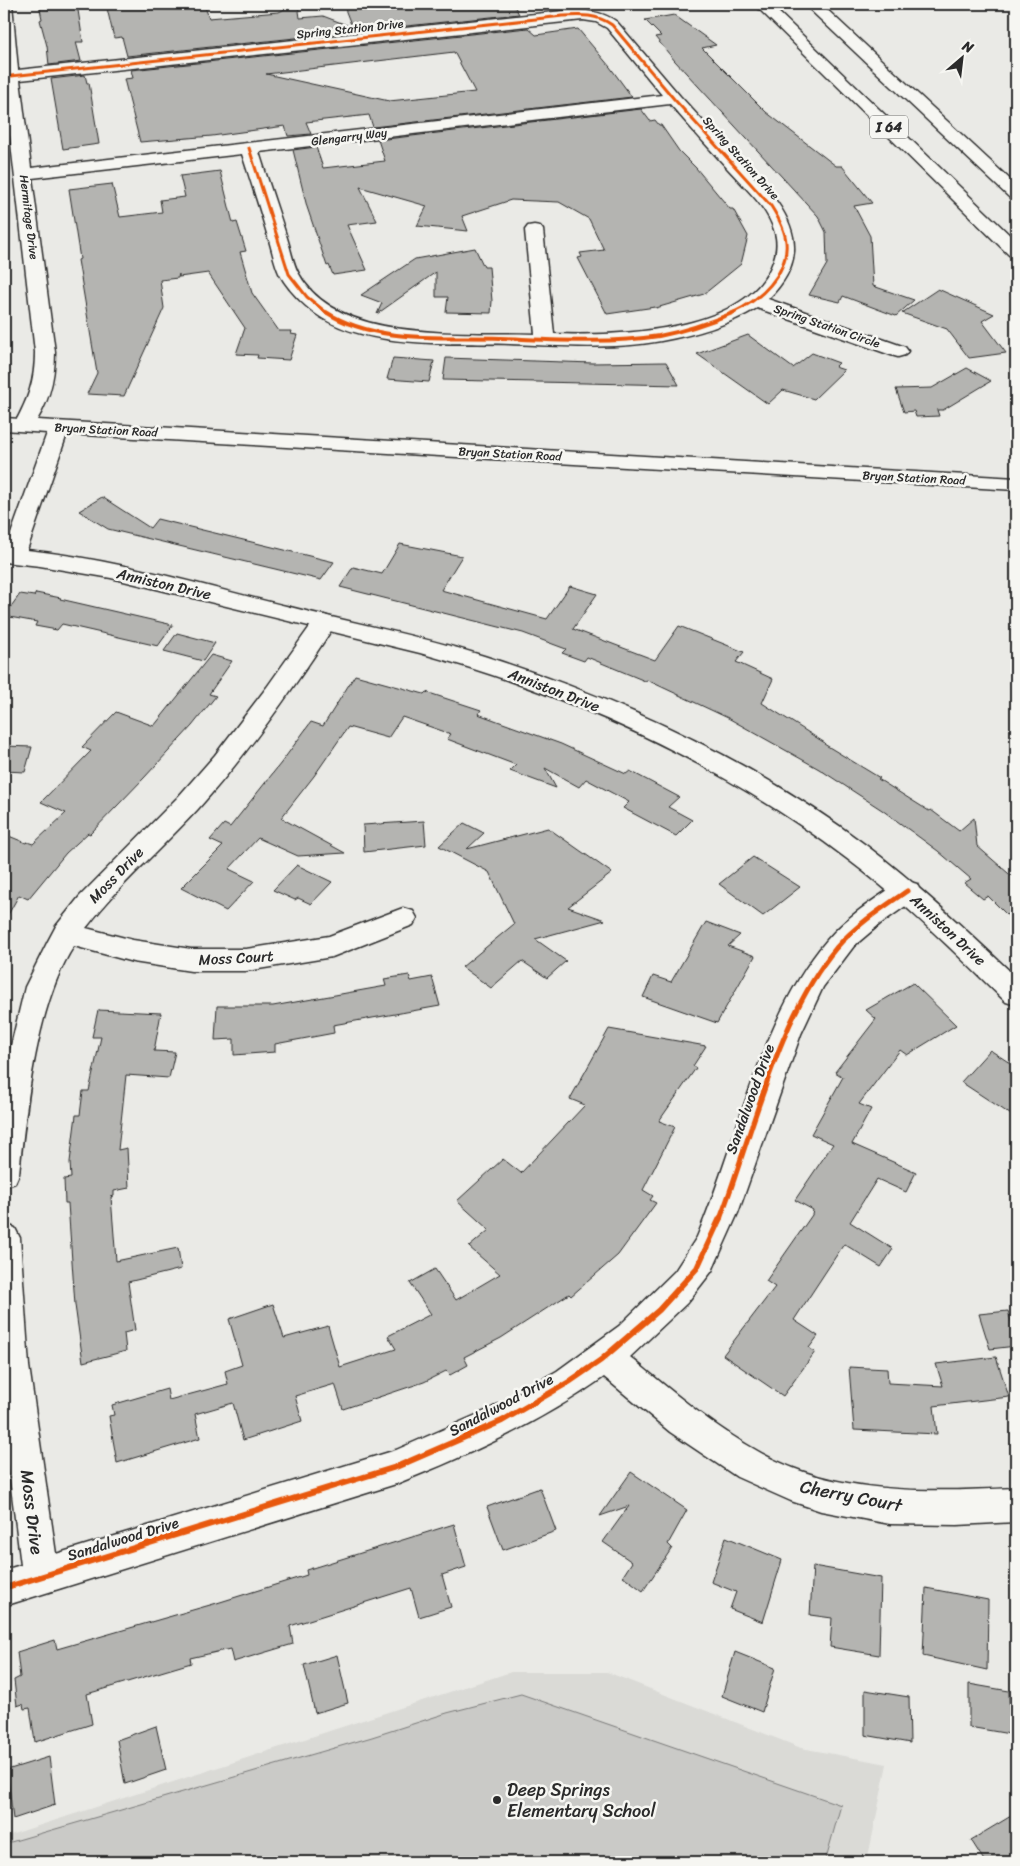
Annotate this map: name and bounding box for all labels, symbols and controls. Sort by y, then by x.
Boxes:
street label: Spring Station Drive [296,12,405,46]
north arrow [938,32,988,82]
text: N [957,33,978,60]
street label: Spring Station Drive [697,111,785,205]
road number: I 64 [870,115,908,138]
street label: Glengarry Way [310,121,389,153]
street label: Hermitage Drive [13,173,45,261]
street label: Spring Station Circle [771,297,883,355]
street label: Bryan Station Road [54,416,160,444]
street label: Bryan Station Road [458,440,564,468]
street label: Bryan Station Road [862,464,968,492]
street label: Anniston Drive [113,560,214,608]
street label: Anniston Drive [503,660,604,720]
street label: Moss Drive [82,840,150,910]
street label: Anniston Drive [903,887,992,973]
street label: Moss Court [198,943,275,973]
street label: Sandalwood Drive [718,1040,782,1158]
street label: Sandalwood Drive [444,1366,558,1444]
street label: Moss Drive [11,1468,53,1557]
street label: Cherry Court [797,1470,906,1522]
street label: Sandalwood Drive [64,1510,182,1568]
place label: Deep Springs Elementary School [507,1774,656,1827]
marker: Deep Springs Elementary School [491,1794,503,1806]

